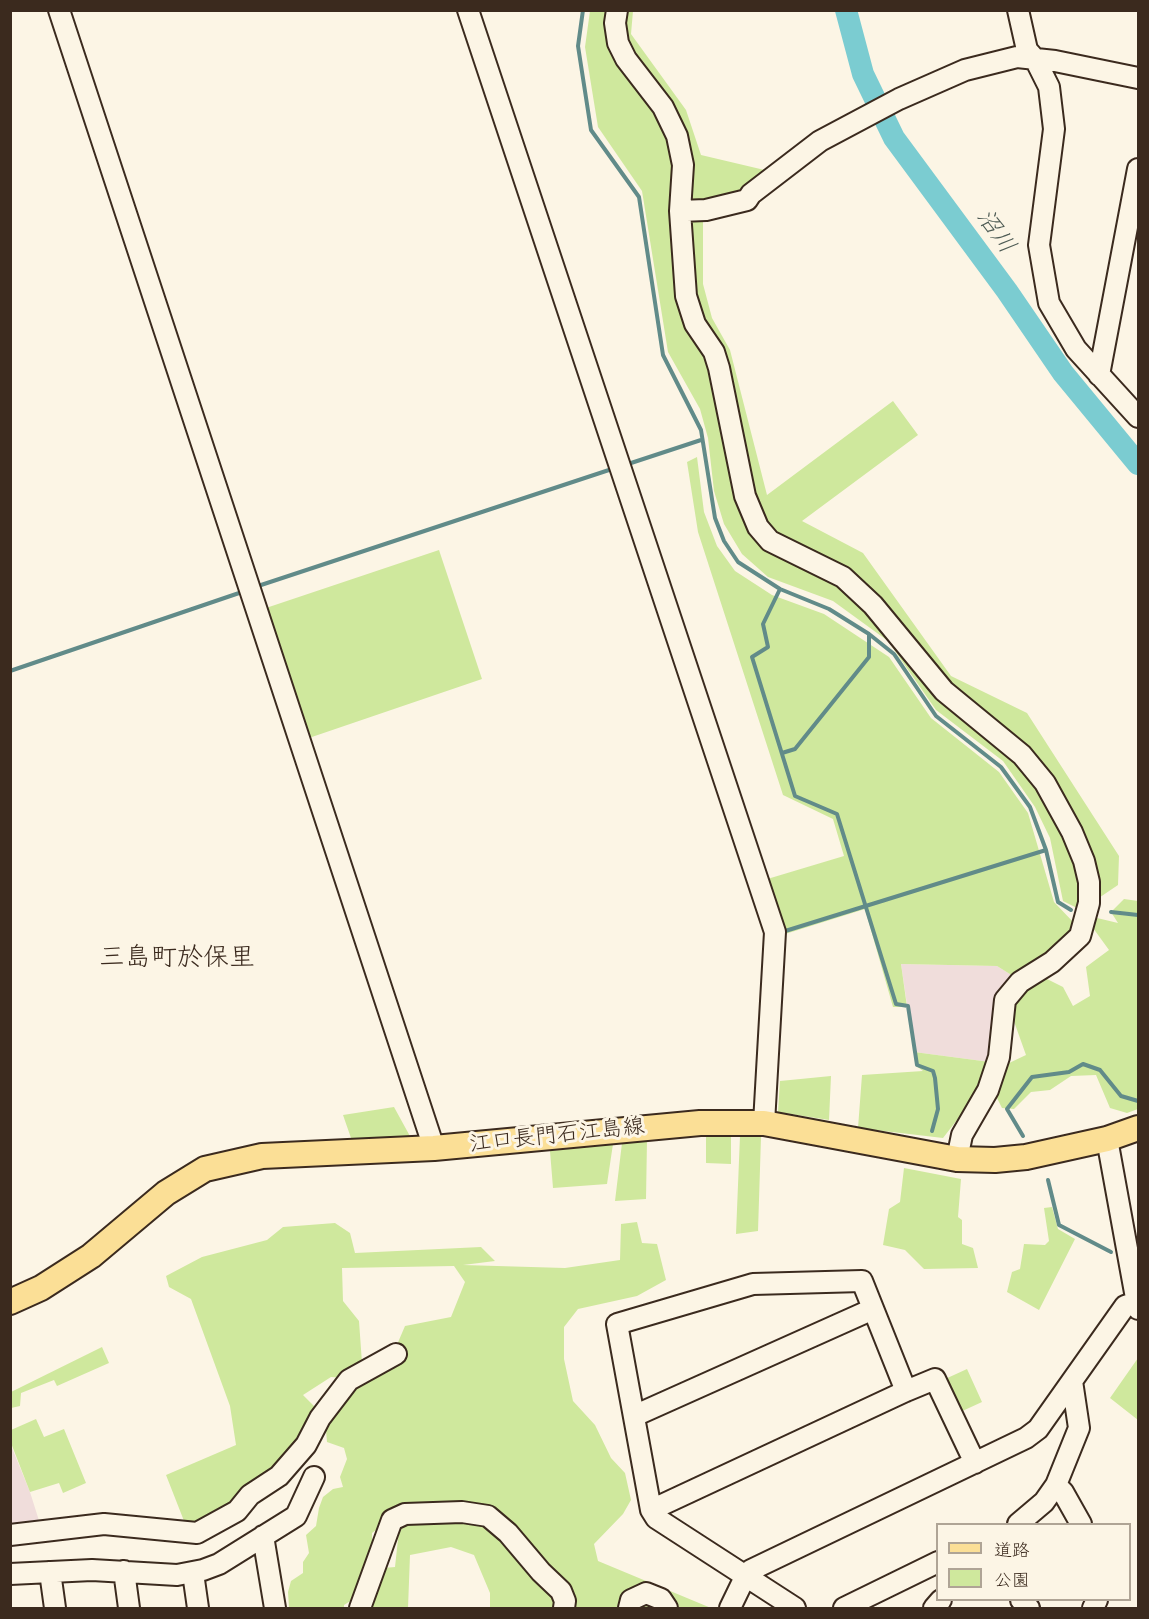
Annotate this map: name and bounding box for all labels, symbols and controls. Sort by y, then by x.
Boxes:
water label: 沼川 [969,204,1021,260]
district label: 三島町於保里 [99,942,255,974]
street label: 江口長門石江島線 [468,1114,646,1158]
legend [936,1523,1131,1601]
text: 道路 [994,1539,1030,1561]
text: 公園 [994,1569,1030,1591]

